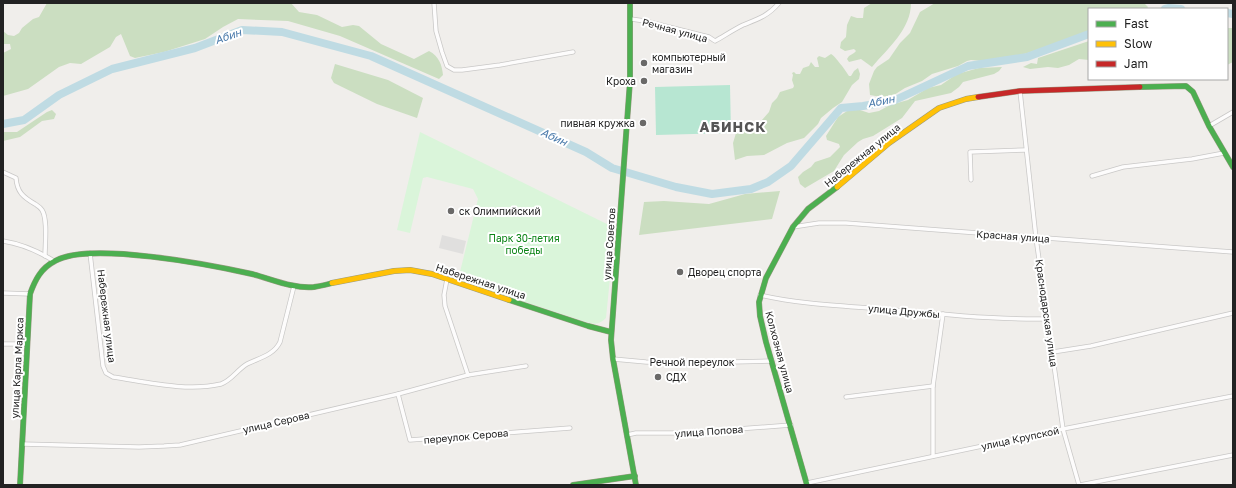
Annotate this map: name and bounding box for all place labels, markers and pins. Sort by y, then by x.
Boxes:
place label: компьютерный магазин [652,51,726,75]
marker: компьютерный магазин [639,58,649,68]
place label: Кроха [606,75,636,87]
marker: Кроха [639,76,649,86]
place label: пивная кружка [561,117,635,129]
marker: пивная кружка [638,118,648,128]
place label: ск Олимпийский [459,205,541,217]
marker: ск Олимпийский [446,206,456,216]
place label: Дворец спорта [688,266,761,278]
marker: Дворец спорта [675,267,685,277]
place label: СДХ [666,371,687,383]
marker: СДХ [653,372,663,382]

